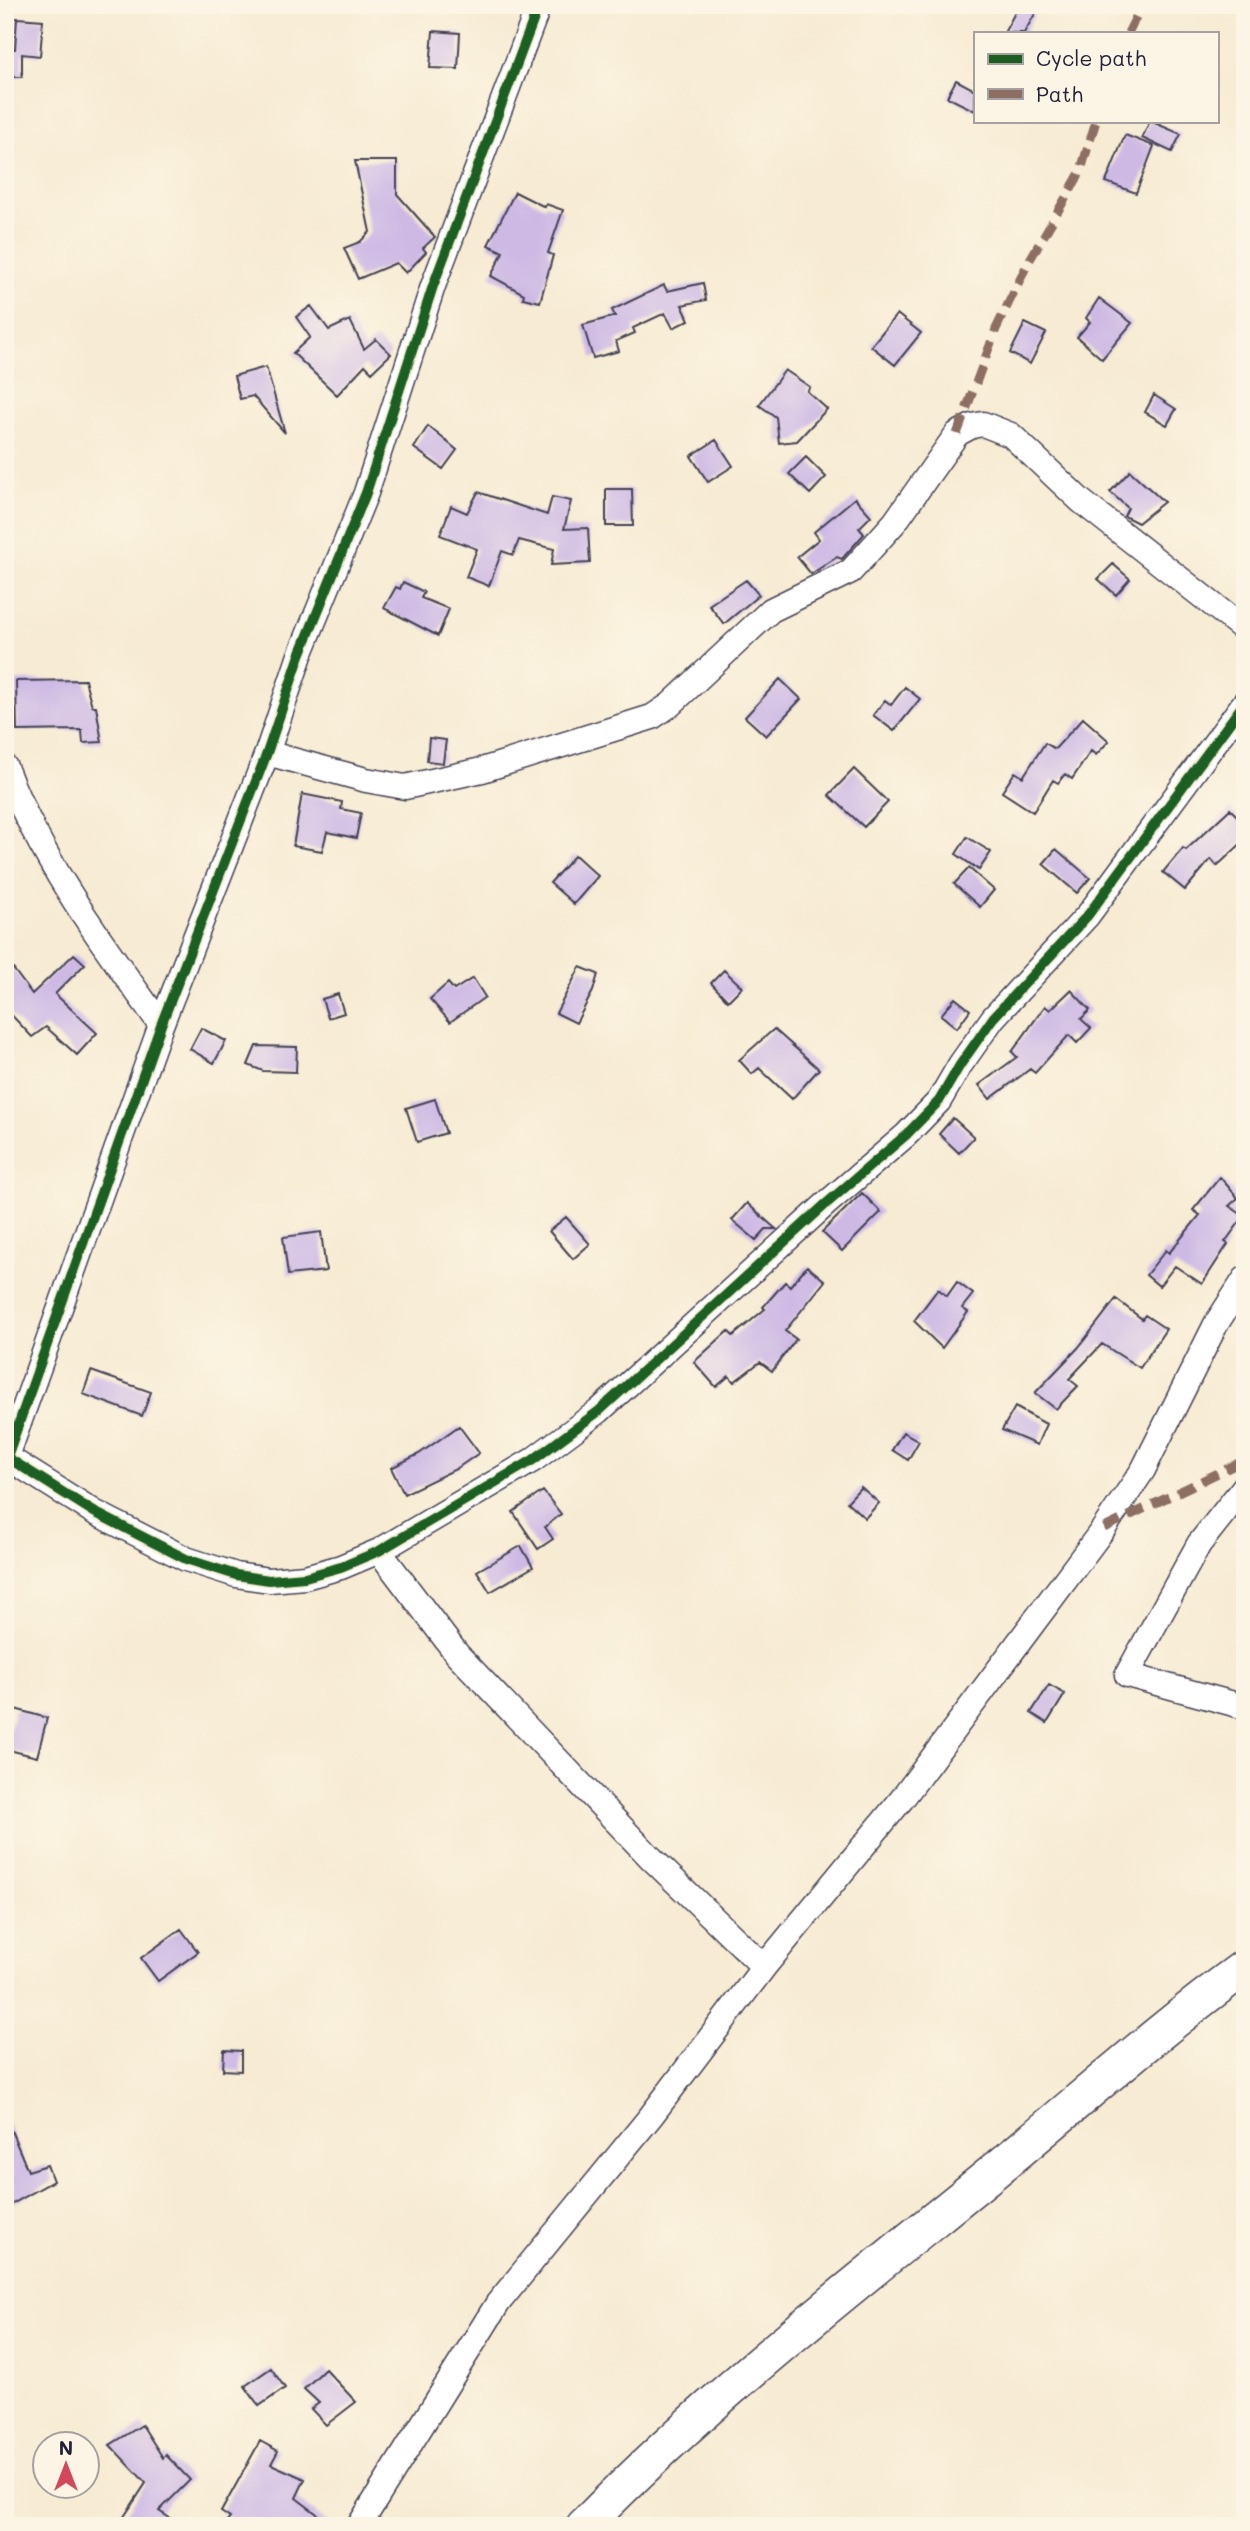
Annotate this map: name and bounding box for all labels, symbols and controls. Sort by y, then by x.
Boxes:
legend [974,32,1218,122]
text: Cycle path [1036,44,1146,71]
text: Path [1036,80,1083,107]
north arrow [32,2430,102,2500]
text: N [59,2435,73,2460]

